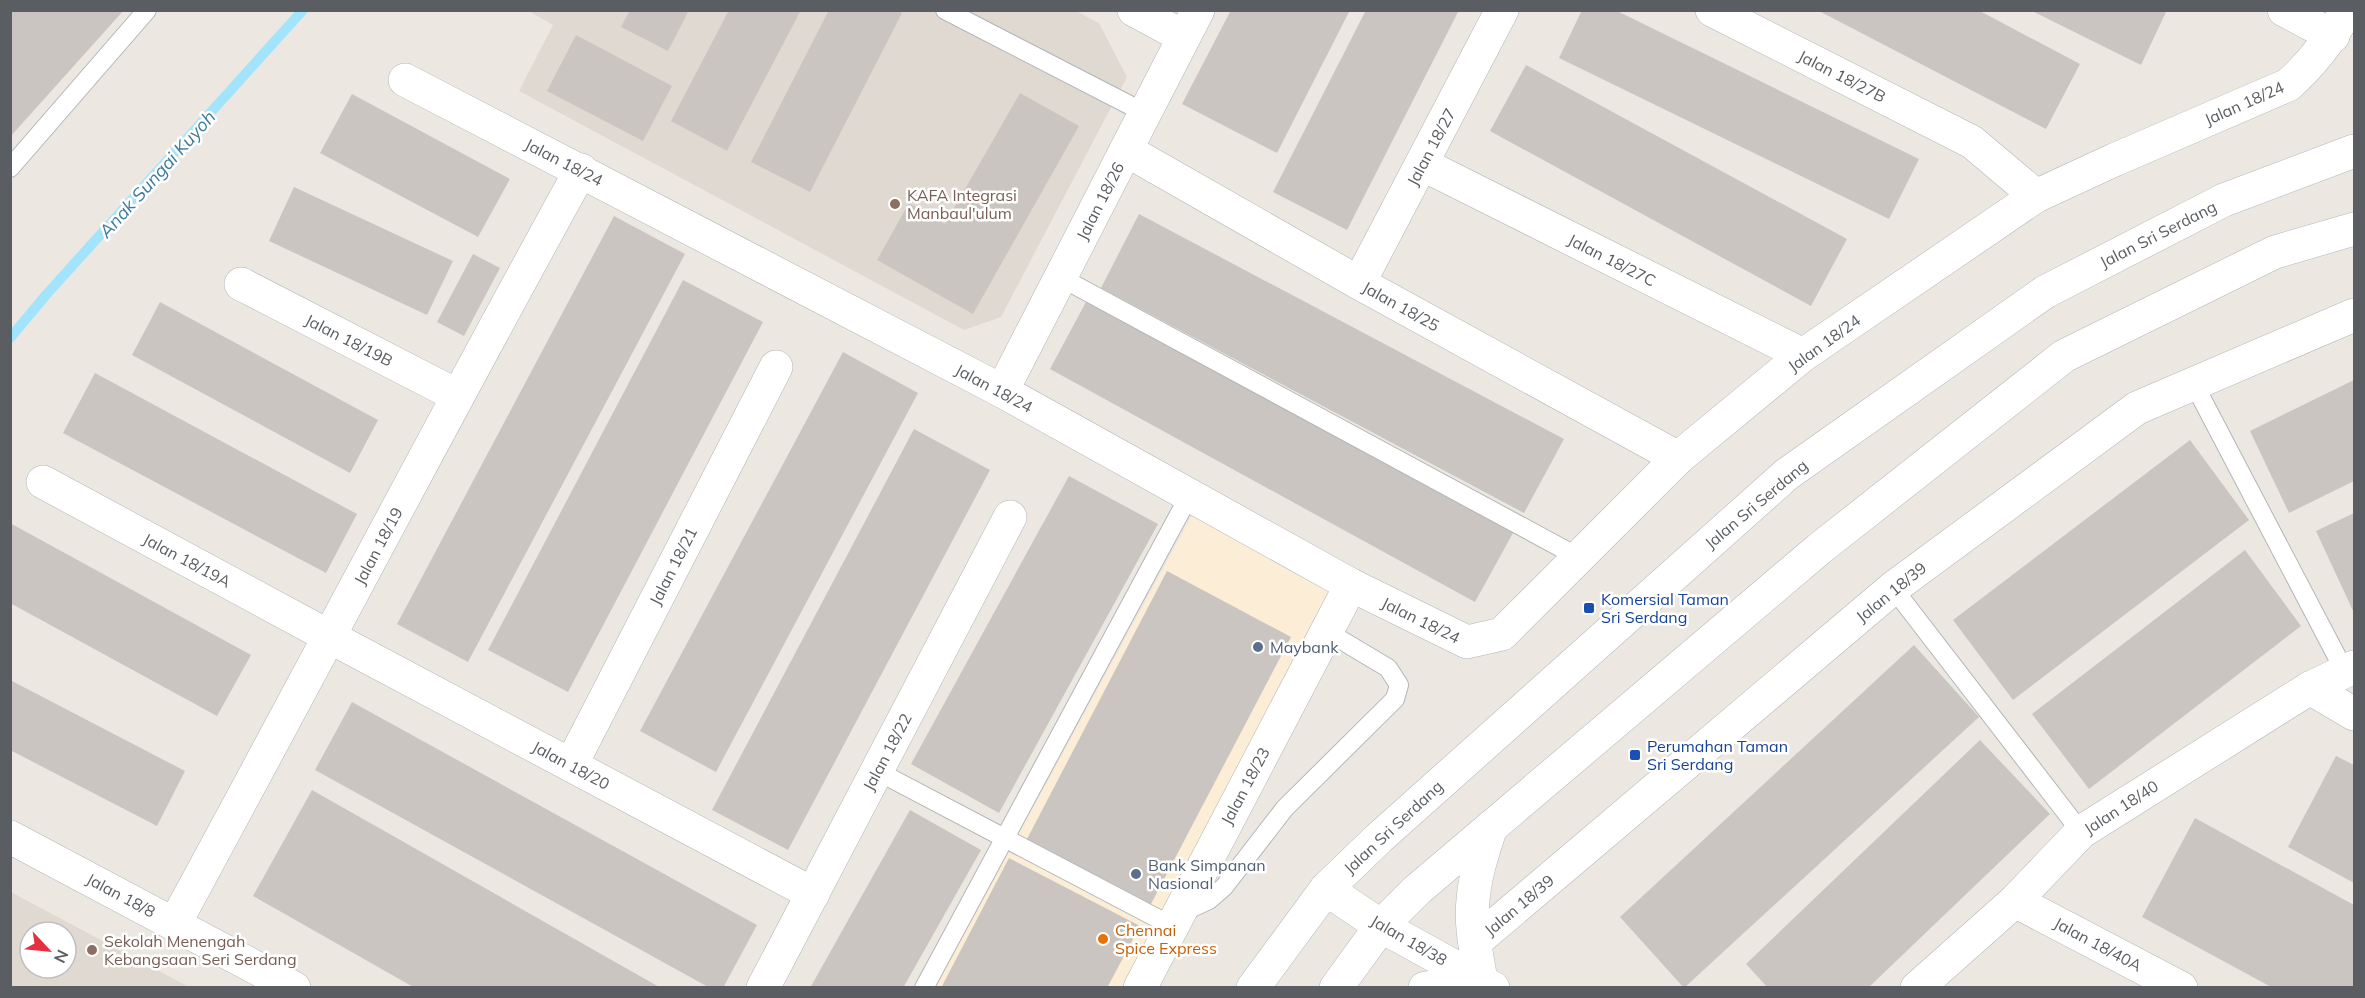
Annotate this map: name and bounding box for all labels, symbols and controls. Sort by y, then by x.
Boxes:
street label: Jalan 18/27B [1795,45,1889,107]
street label: Jalan 18/24 [2201,76,2287,129]
street label: Jalan 18/27 [1402,105,1460,189]
water label: Anak Sungai Kuyoh [93,106,220,243]
street label: Jalan 18/24 [522,134,607,190]
street label: Jalan 18/26 [1072,159,1128,243]
place label: KAFA Integrasi Manbaul'ulum [907,185,1017,223]
street label: Jalan Sri Serdang [2096,196,2220,272]
marker: KAFA Integrasi Manbaul'ulum [888,197,902,211]
street label: Jalan 18/27C [1565,229,1659,291]
street label: Jalan 18/25 [1359,277,1443,335]
street label: Jalan 18/19B [302,309,396,371]
street label: Jalan 18/24 [1784,310,1864,376]
street label: Jalan 18/24 [952,359,1036,417]
street label: Jalan Sri Serdang [1700,455,1812,553]
street label: Jalan 18/19 [349,504,407,588]
street label: Jalan 18/21 [645,524,701,608]
street label: Jalan 18/19A [140,529,235,592]
street label: Jalan 18/39 [1852,558,1930,626]
place label: Komersial Taman Sri Serdang [1601,589,1729,627]
street label: Jalan 18/24 [1379,592,1464,648]
marker: Komersial Taman Sri Serdang [1582,601,1596,615]
place label: Maybank [1270,637,1339,657]
marker: Maybank [1251,640,1265,654]
street label: Jalan 18/22 [858,710,916,794]
street label: Jalan 18/20 [529,736,613,794]
place label: Perumahan Taman Sri Serdang [1647,736,1788,774]
street label: Jalan 18/23 [1216,744,1274,828]
marker: Perumahan Taman Sri Serdang [1628,748,1642,762]
street label: Jalan Sri Serdang [1339,776,1447,878]
street label: Jalan 18/40 [2080,776,2162,838]
place label: Bank Simpanan Nasional [1148,855,1266,893]
marker: Bank Simpanan Nasional [1129,867,1143,881]
street label: Jalan 18/8 [83,869,159,921]
street label: Jalan 18/39 [1480,870,1558,940]
street label: Jalan 18/38 [1367,910,1451,970]
street label: Jalan 18/40A [2051,913,2146,976]
north arrow [18,920,78,980]
place label: Chennai Spice Express [1115,920,1217,958]
place label: Sekolah Menengah Kebangsaan Seri Serdang [104,931,297,969]
marker: Chennai Spice Express [1096,932,1110,946]
marker: Sekolah Menengah Kebangsaan Seri Serdang [85,943,99,957]
text: N [50,947,73,966]

